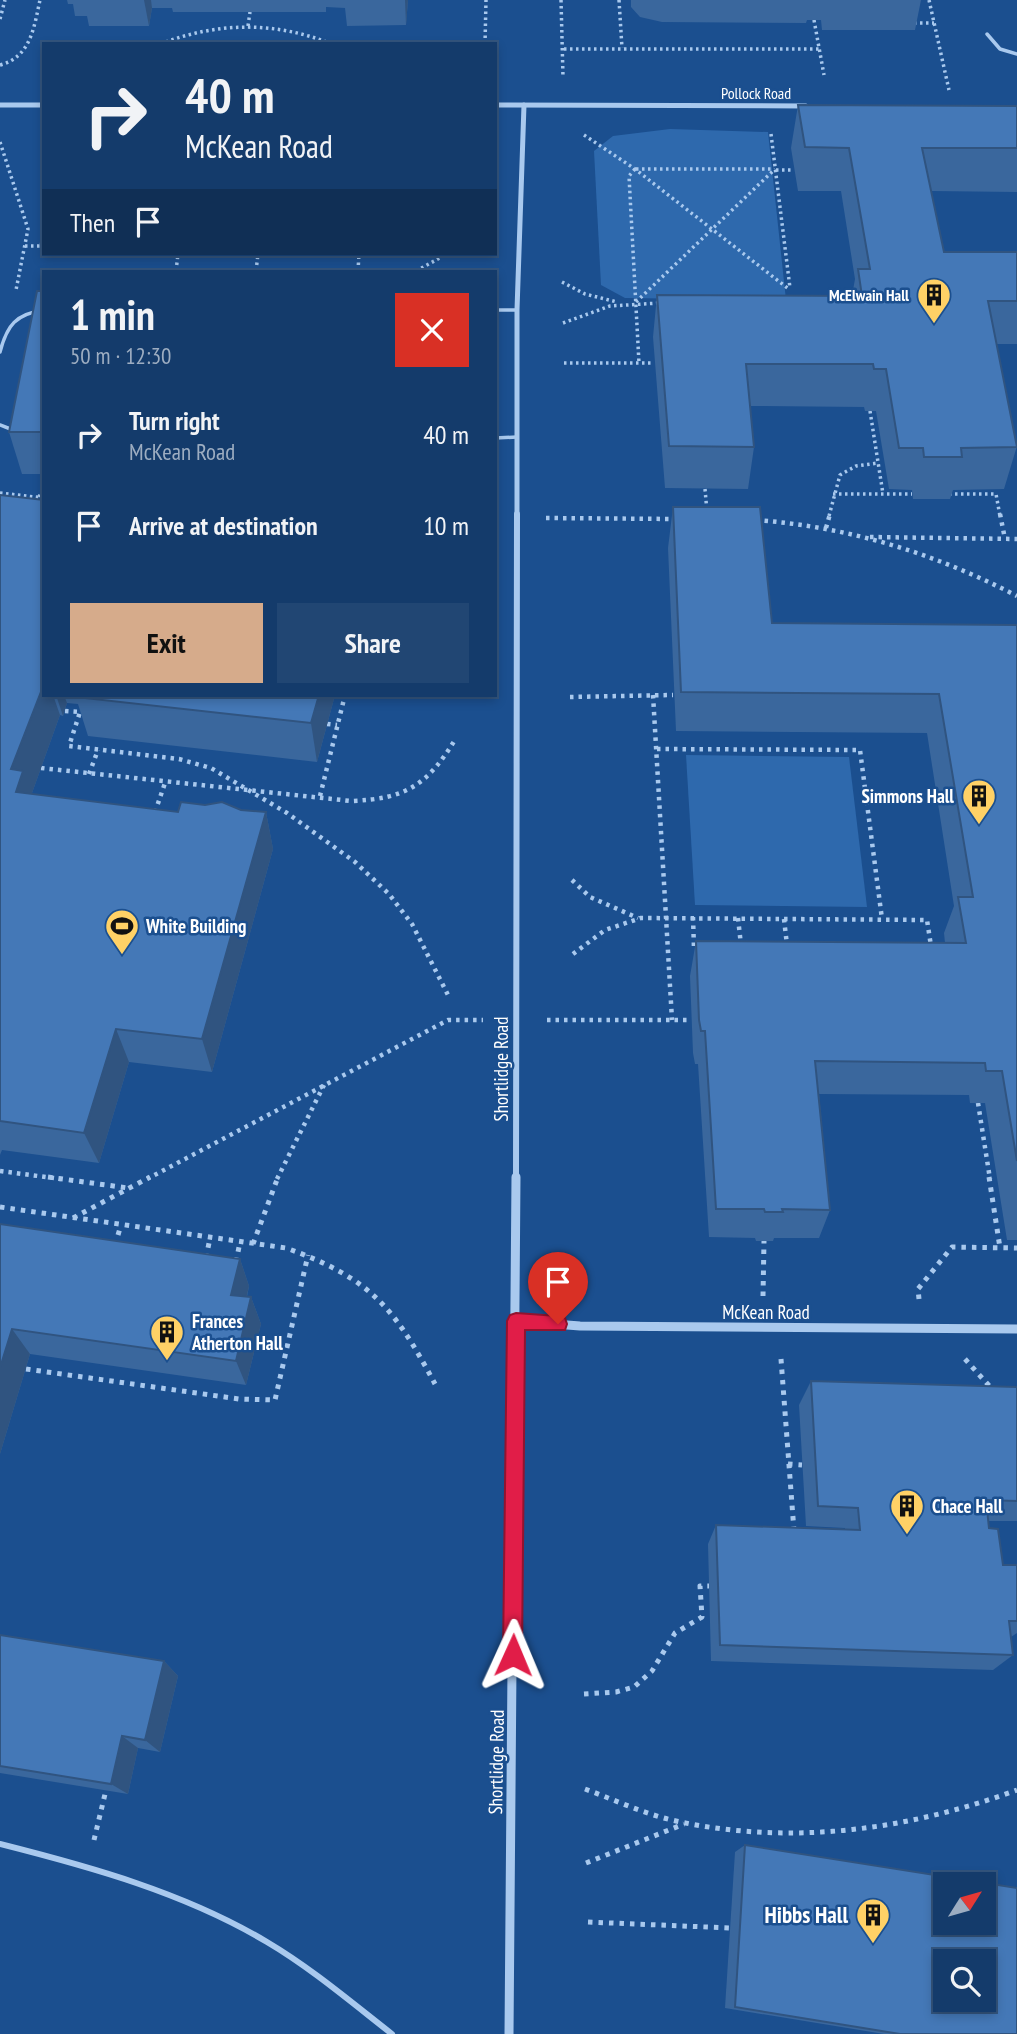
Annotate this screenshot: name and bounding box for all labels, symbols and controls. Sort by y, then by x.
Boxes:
text: 40 m [185,63,274,127]
icon: right [70,70,161,161]
street label: Pollock Road [721,83,791,103]
text: McKean Road [185,125,333,167]
icon: arrive [129,203,167,241]
text: Then [70,206,115,239]
building icon: McElwain Hall [915,276,953,325]
place label: McElwain Hall [829,285,909,305]
text: 1 min [70,287,155,342]
button: close [395,293,469,367]
text: 50 m · 12:30 [70,341,171,370]
text: Turn right [129,404,220,437]
icon: right [70,416,108,454]
text: 40 m [423,418,469,451]
text: McKean Road [129,437,235,466]
icon: arrive [70,507,108,545]
text: Arrive at destination [129,509,318,542]
text: 10 m [423,509,469,542]
button: Exit [70,603,263,683]
button: Share [277,603,469,683]
building icon: Simmons Hall [960,777,998,826]
place label: Simmons Hall [861,784,954,808]
sports icon: White Building [103,907,141,956]
place label: White Building [145,914,246,938]
street label: Shortlidge Road [489,1017,513,1121]
pin [528,1252,588,1324]
icon: arrive [539,1263,577,1301]
street label: McKean Road [722,1300,810,1324]
place label: Frances Atherton Hall [191,1309,283,1355]
building icon: Frances Atherton Hall [148,1313,186,1362]
building icon: Chace Hall [888,1487,926,1536]
place label: Chace Hall [932,1494,1003,1518]
position arrow [476,1618,550,1692]
street label: Shortlidge Road [483,1709,509,1815]
north arrow [933,1872,996,1936]
map controls [933,1872,996,2012]
building icon: Hibbs Hall [854,1896,892,1945]
place label: Hibbs Hall [764,1900,848,1929]
button: search [933,1949,996,2012]

